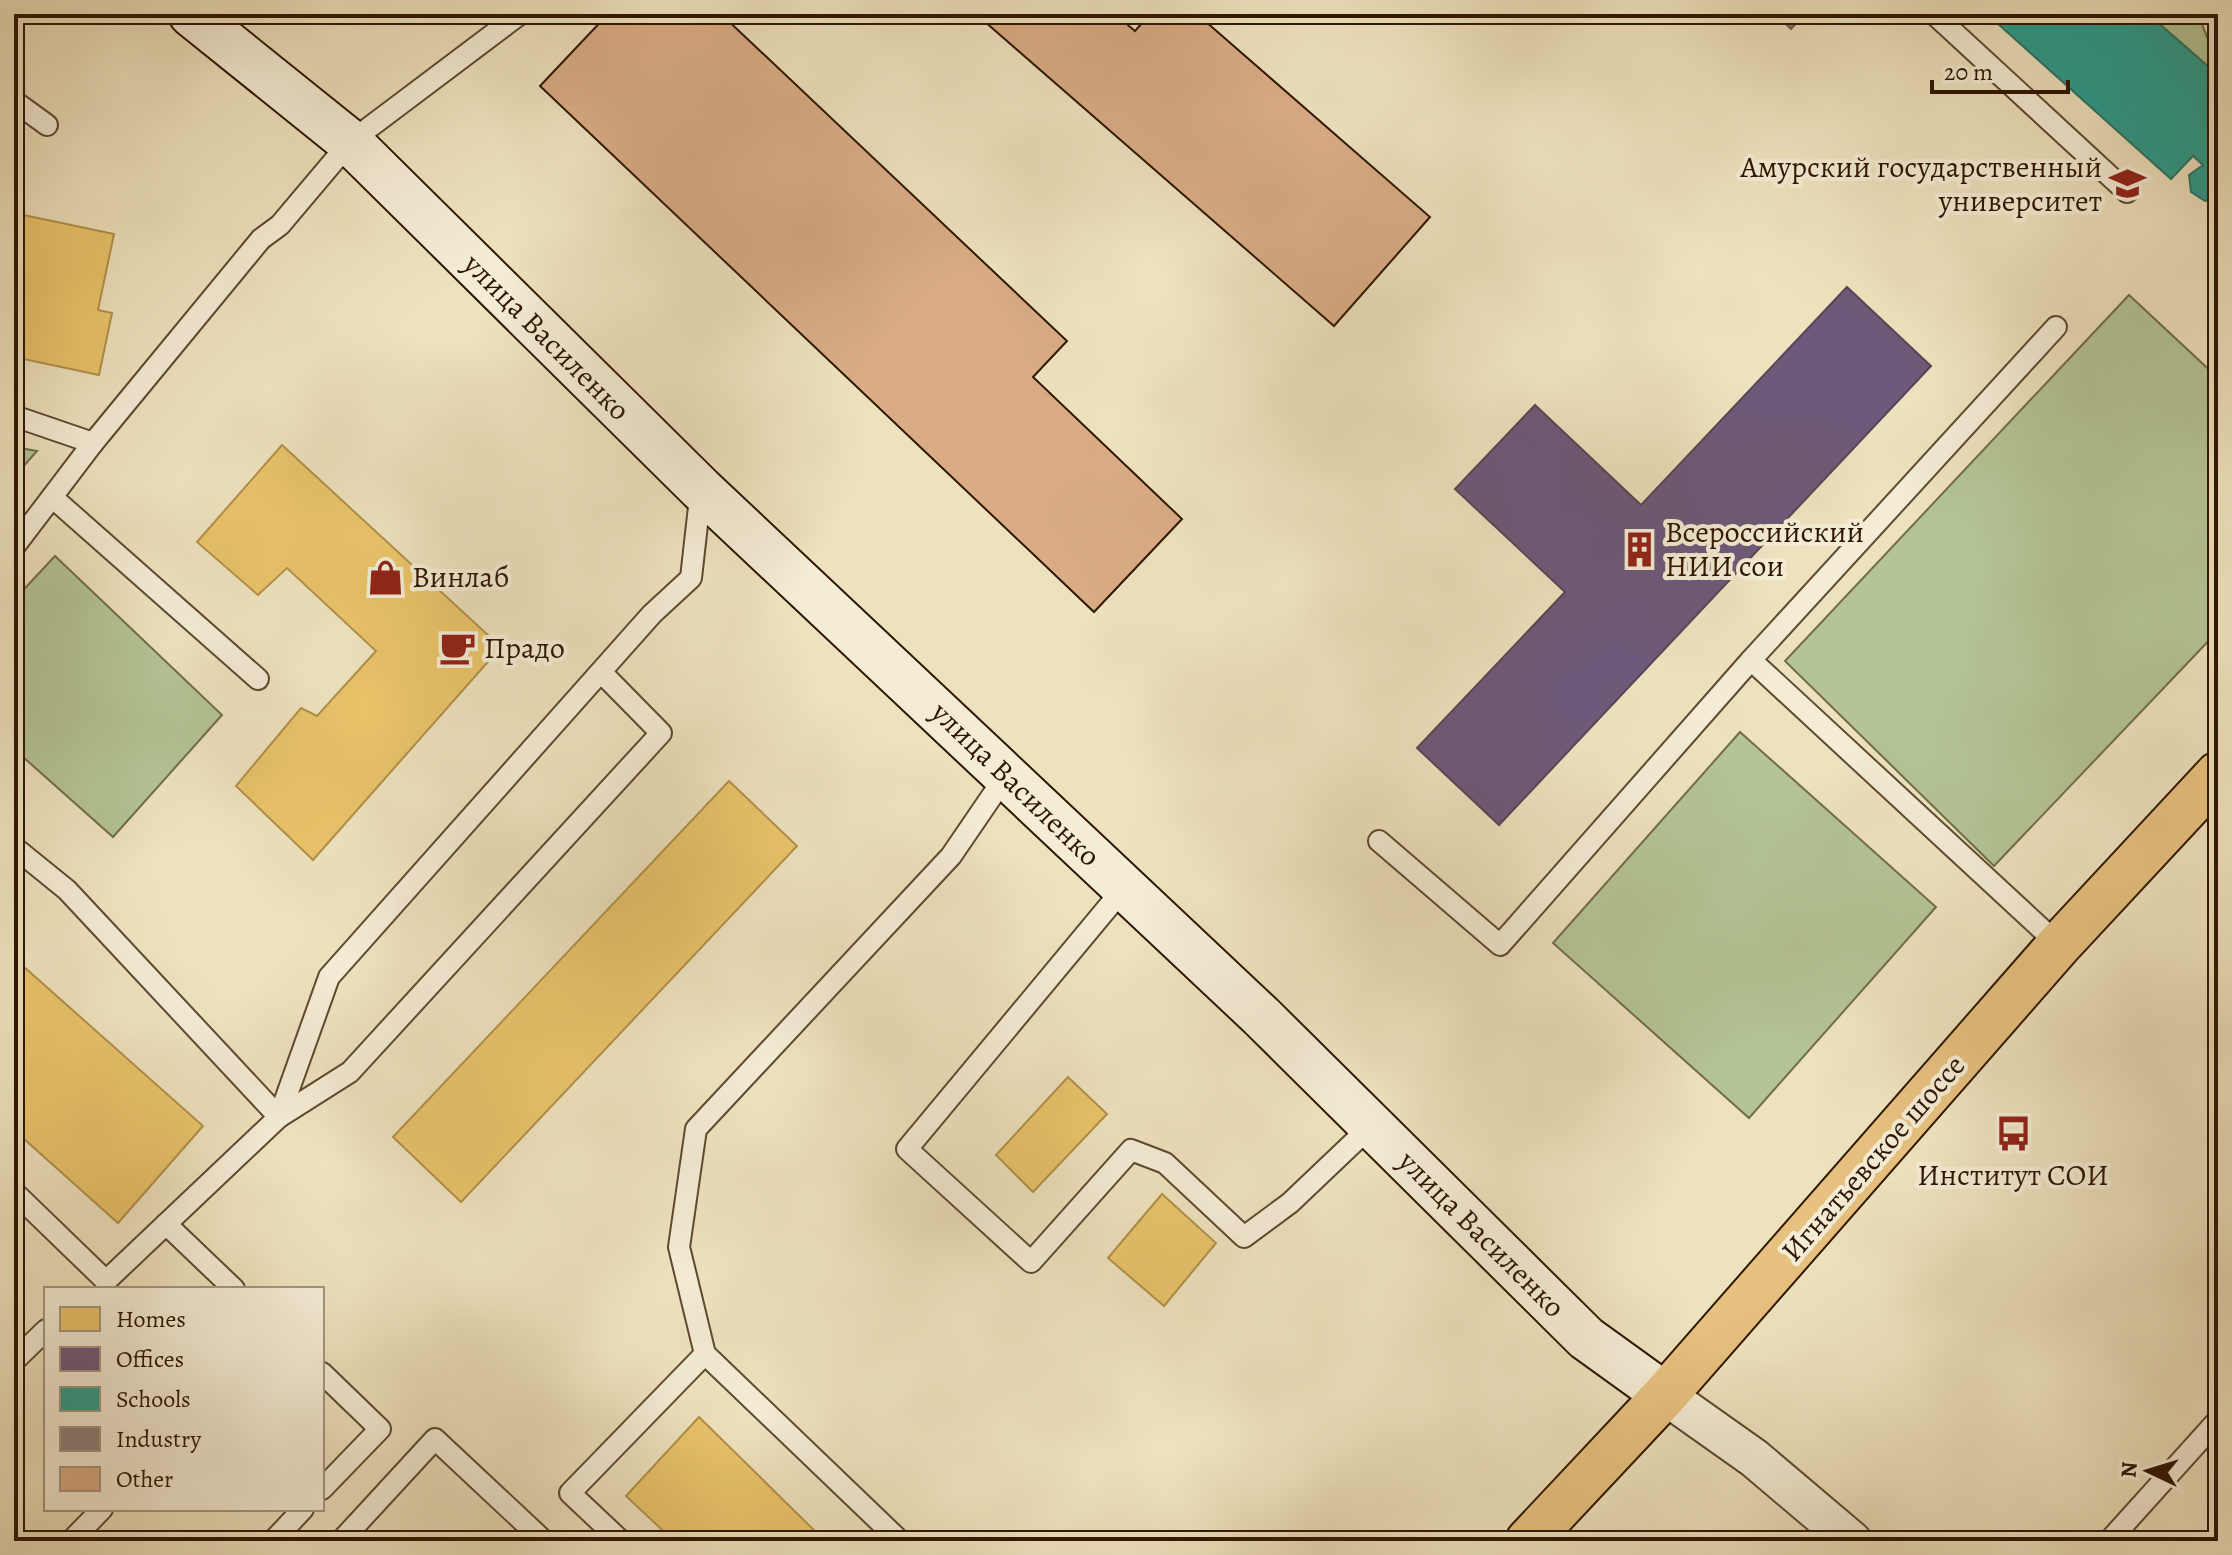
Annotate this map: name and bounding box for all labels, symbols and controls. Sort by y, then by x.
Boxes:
scale bar [1932,44,2068,94]
text: 20 m [1944,56,1993,88]
place label: Амурский государственный университет [1740,147,2102,221]
school or university icon: Амурский государственный университет [2109,165,2147,203]
street label: улица Василенко [454,244,639,429]
place label: Всероссийский НИИ сои [1665,512,1864,586]
building icon: Всероссийский НИИ сои [1620,530,1658,568]
place label: Винлаб [412,557,509,597]
shop icon: Винлаб [367,558,405,596]
place label: Прадо [484,628,565,668]
cafe icon: Прадо [439,629,477,667]
street label: улица Василенко [922,692,1109,875]
street label: Игнатьевское шоссе [1772,1046,1974,1270]
bus stop icon: Институт СОИ [1994,1115,2032,1153]
street label: улица Василенко [1389,1141,1574,1326]
place label: Институт СОИ [1917,1155,2109,1195]
legend [44,1287,324,1511]
text: Homes [116,1303,186,1335]
text: Offices [116,1343,184,1375]
text: Schools [116,1383,191,1415]
text: Industry [116,1423,202,1455]
north arrow [2108,1431,2188,1511]
text: N [2114,1461,2145,1479]
text: Other [116,1463,173,1495]

